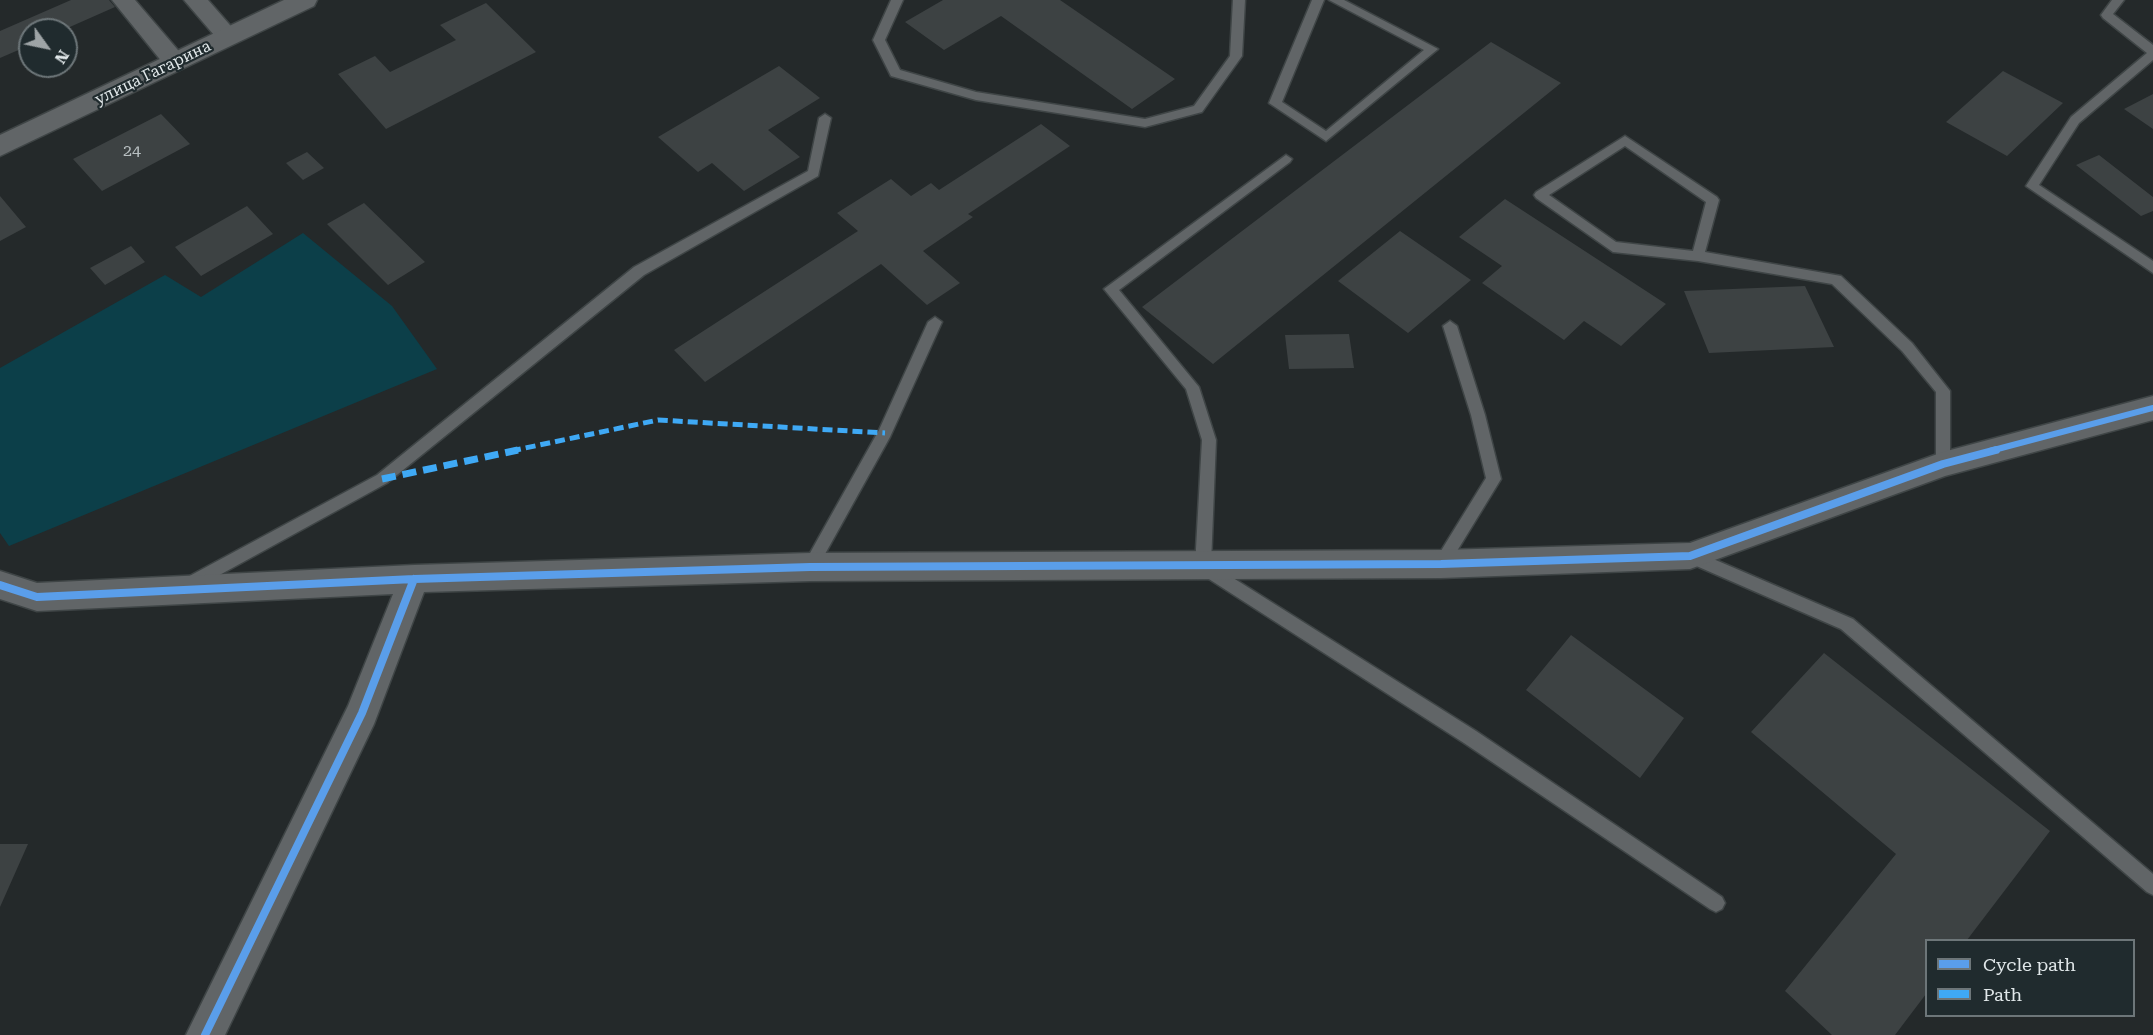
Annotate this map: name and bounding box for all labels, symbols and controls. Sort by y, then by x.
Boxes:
north arrow [18,18,78,78]
street label: улица Гагарина [92,37,214,109]
text: N [51,47,73,67]
house number: 24 [123,141,141,161]
legend [1925,939,2135,1017]
text: Cycle path [1983,954,2076,975]
text: Path [1983,984,2022,1005]

